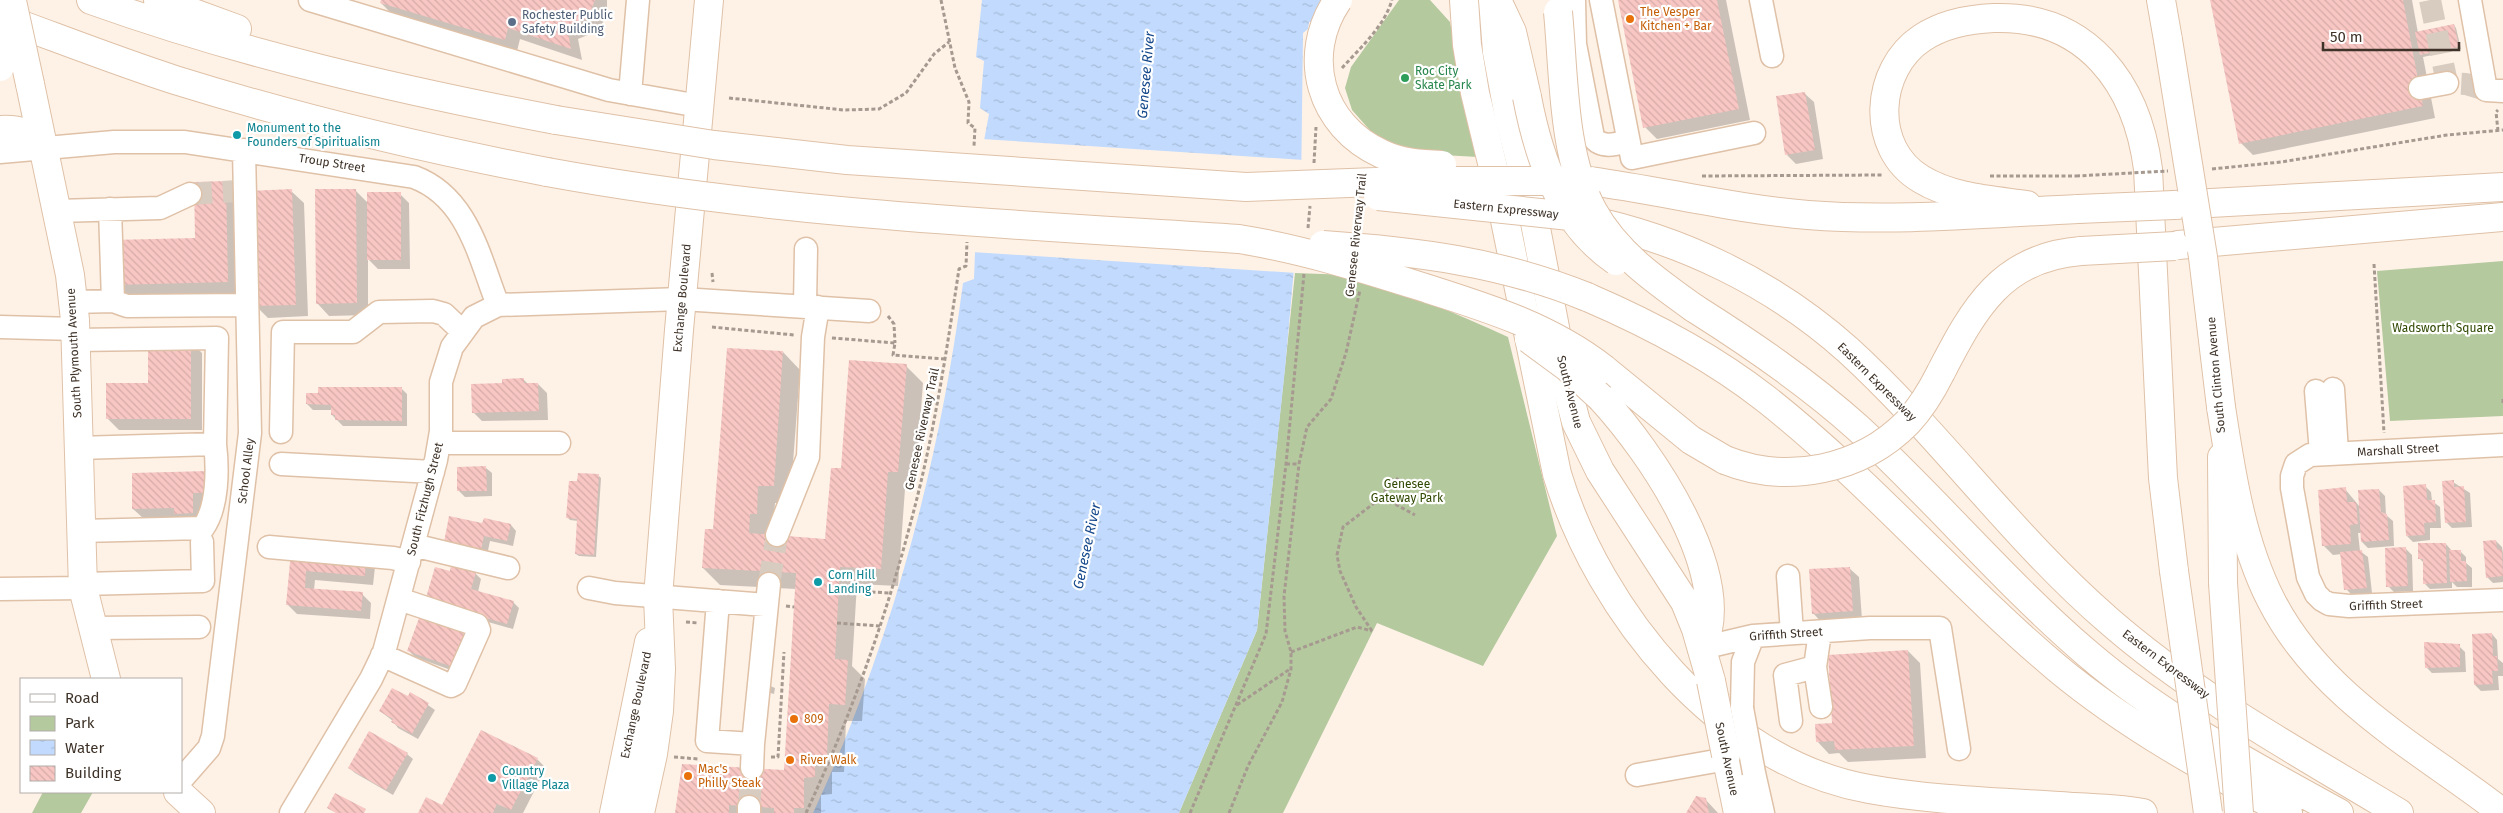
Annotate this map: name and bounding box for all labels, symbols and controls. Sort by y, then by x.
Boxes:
place label: The Vesper Kitchen + Bar [1640,5,1712,33]
place label: Rochester Public Safety Building [522,8,613,36]
marker: The Vesper Kitchen + Bar [1624,13,1636,25]
marker: Rochester Public Safety Building [506,16,518,28]
scale bar [2323,20,2459,52]
text: 50 m [2330,28,2363,46]
water label: Genesee River [1134,30,1158,119]
place label: Roc City Skate Park [1415,64,1472,92]
marker: Roc City Skate Park [1399,72,1411,84]
place label: Monument to the Founders of Spiritualism [247,121,380,149]
marker: Monument to the Founders of Spiritualism [231,129,243,141]
street label: Troup Street [298,151,367,175]
street label: Genesee Riverway Trail [1343,172,1370,298]
street label: Eastern Expressway [1453,197,1559,221]
street label: Exchange Boulevard [670,243,694,353]
street label: South Plymouth Avenue [64,288,84,418]
street label: South Clinton Avenue [2204,316,2228,434]
park label: Wadsworth Square [2392,321,2494,335]
street label: Eastern Expressway [1835,340,1919,424]
street label: South Avenue [1554,354,1586,430]
street label: Genesee Riverway Trail [902,366,942,491]
street label: School Alley [235,437,257,505]
street label: South Fitzhugh Street [404,440,446,557]
street label: Marshall Street [2357,441,2440,459]
park label: Genesee Gateway Park [1371,477,1444,505]
water label: Genesee River [1070,501,1105,591]
place label: Corn Hill Landing [828,568,875,596]
marker: Corn Hill Landing [812,576,824,588]
street label: Griffith Street [2349,597,2424,613]
street label: Griffith Street [1749,624,1824,644]
street label: Eastern Expressway [2120,627,2213,701]
street label: Exchange Boulevard [618,650,654,760]
legend [20,678,182,793]
text: Road [65,689,100,707]
place label: 809 [804,712,824,726]
marker: 809 [788,713,800,725]
text: Park [65,714,95,732]
street label: South Avenue [1712,721,1742,797]
text: Water [65,739,104,757]
place label: River Walk [800,753,857,767]
marker: River Walk [784,754,796,766]
place label: Mac's Philly Steak [698,762,762,790]
text: Building [65,764,121,782]
place label: Country Village Plaza [502,764,570,792]
marker: Mac's Philly Steak [682,770,694,782]
marker: Country Village Plaza [486,772,498,784]

